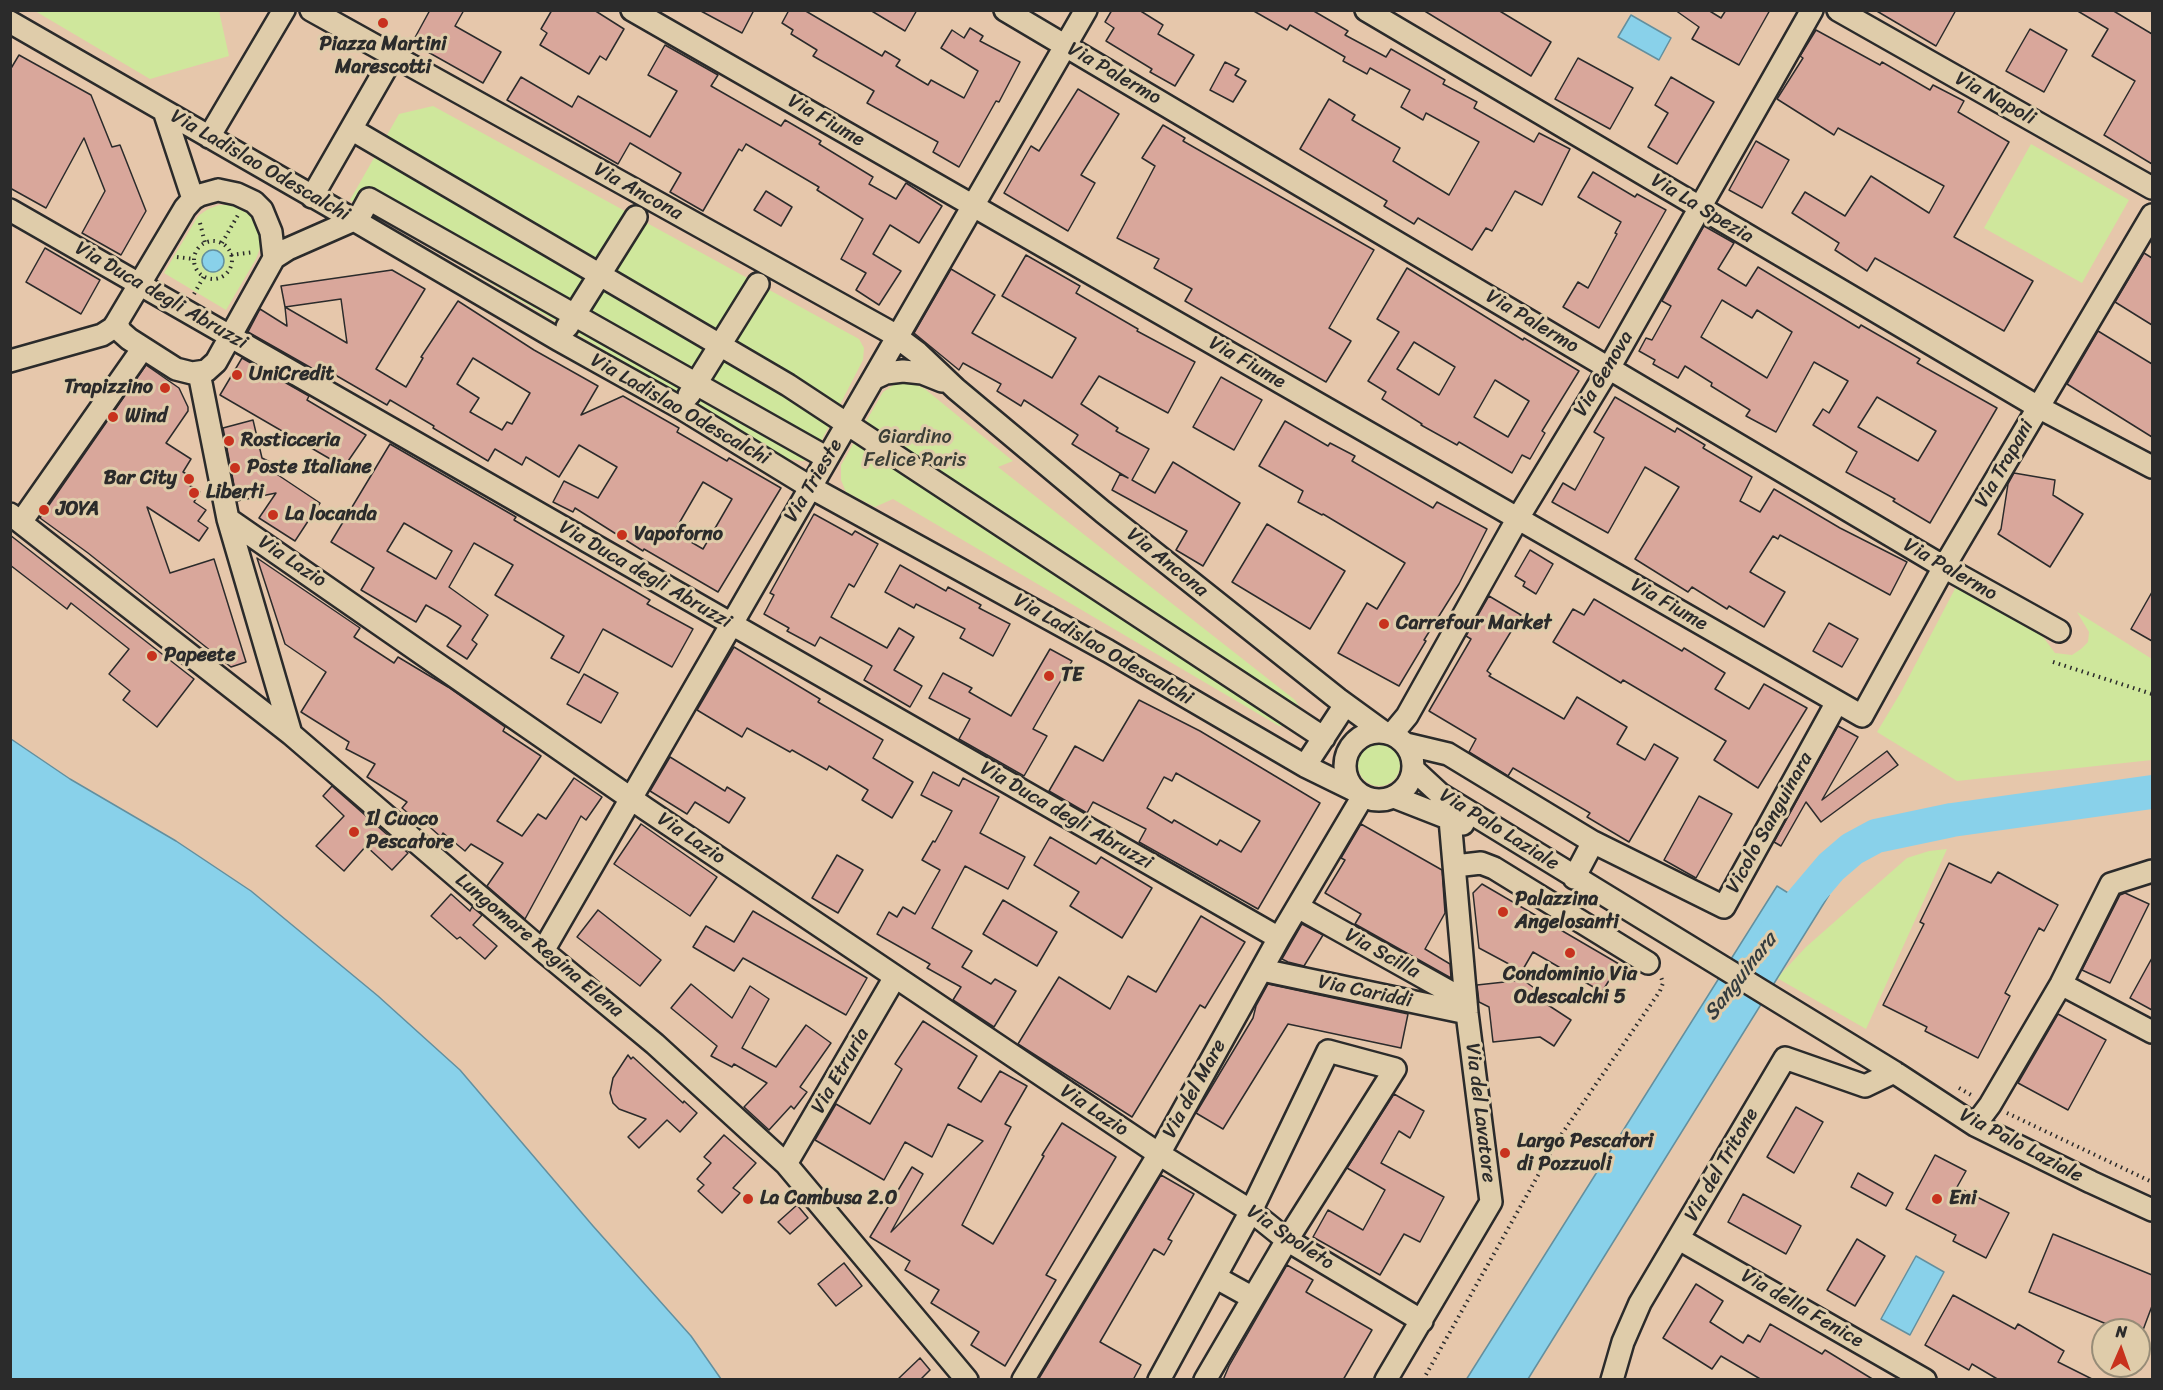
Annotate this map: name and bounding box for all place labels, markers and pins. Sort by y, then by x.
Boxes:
marker: Piazza Martini Marescotti [376,16,390,30]
place label: Piazza Martini Marescotti [319,33,447,80]
place label: UniCredit [249,363,334,387]
marker: UniCredit [230,368,244,382]
place label: Trapizzino [64,376,153,400]
marker: Trapizzino [158,381,172,395]
place label: Wind [125,405,167,429]
marker: Wind [106,410,120,424]
place label: Rosticceria [241,429,340,453]
marker: Rosticceria [222,434,236,448]
place label: Poste Italiane [247,456,372,480]
marker: Poste Italiane [228,461,242,475]
place label: Bar City [104,467,177,491]
marker: Bar City [182,472,196,486]
place label: Liberti [206,481,264,505]
marker: Liberti [187,486,201,500]
place label: JOYA [56,498,99,522]
marker: JOYA [37,503,51,517]
place label: La locanda [285,503,377,527]
marker: La locanda [266,508,280,522]
place label: Vapoforno [634,523,723,547]
marker: Vapoforno [615,528,629,542]
place label: Carrefour Market [1396,612,1551,636]
marker: Carrefour Market [1377,617,1391,631]
place label: Papeete [164,644,236,668]
marker: Papeete [145,649,159,663]
place label: TE [1061,664,1083,688]
marker: TE [1042,669,1056,683]
place label: Il Cuoco Pescatore [366,808,454,855]
marker: Il Cuoco Pescatore [347,825,361,839]
place label: Palazzina Angelosanti [1515,888,1619,935]
marker: Palazzina Angelosanti [1496,905,1510,919]
marker: Condominio Via Odescalchi 5 [1563,946,1577,960]
place label: Condominio Via Odescalchi 5 [1503,963,1637,1010]
place label: Largo Pescatori di Pozzuoli [1517,1130,1653,1177]
marker: Largo Pescatori di Pozzuoli [1498,1146,1512,1160]
place label: La Cambusa 2.0 [760,1187,897,1211]
place label: Eni [1949,1187,1976,1211]
marker: La Cambusa 2.0 [741,1192,755,1206]
marker: Eni [1930,1192,1944,1206]

